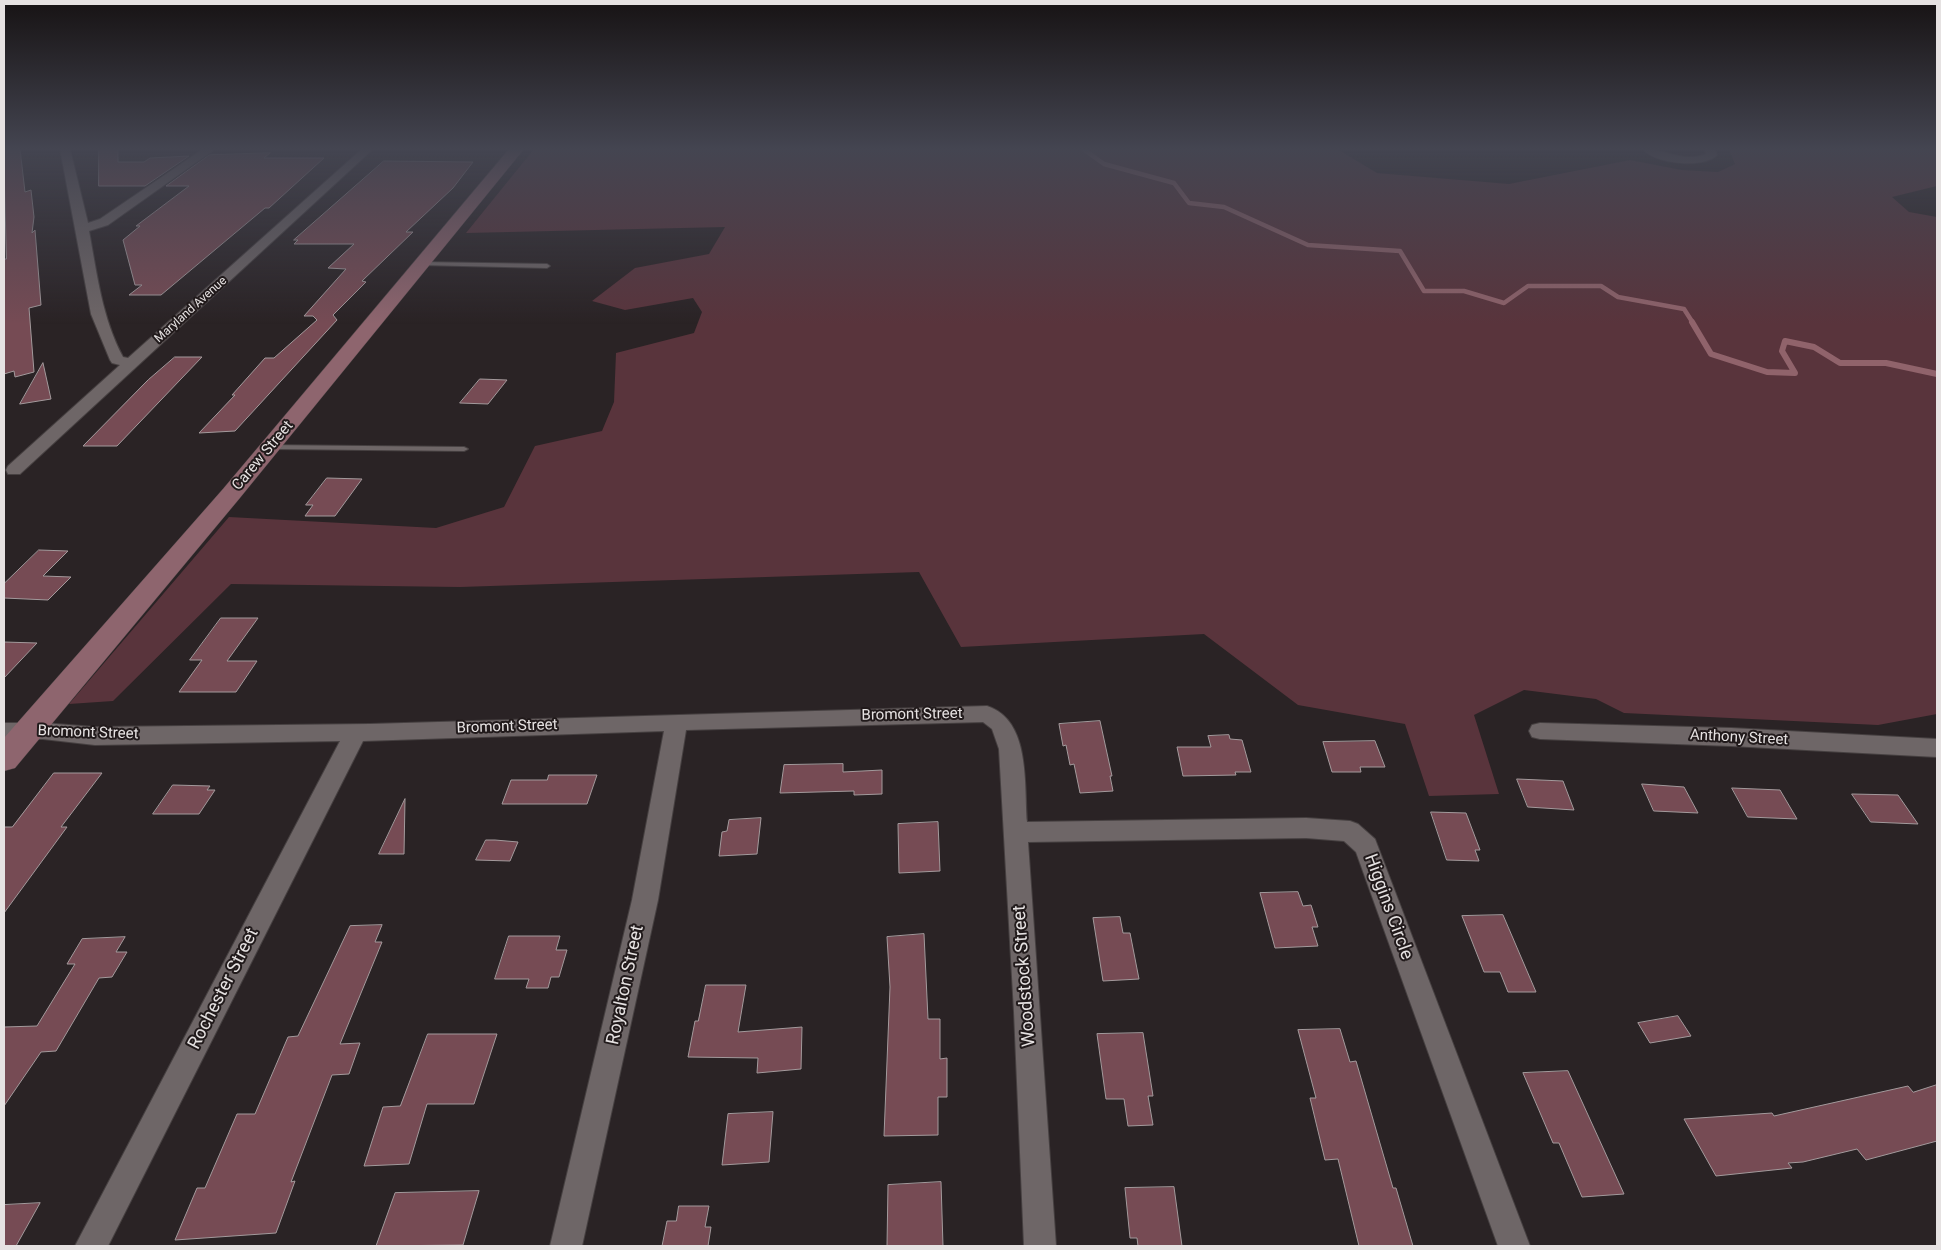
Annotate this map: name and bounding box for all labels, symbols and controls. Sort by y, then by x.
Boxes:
street label: Maryland Avenue [152,274,230,346]
street label: Carew Street [229,418,297,494]
street label: Bromont Street [861,705,963,725]
street label: Bromont Street [456,716,558,738]
street label: Bromont Street [37,722,139,744]
street label: Anthony Street [1689,726,1789,750]
street label: Higgins Circle [1359,851,1417,963]
street label: Woodstock Street [1009,904,1041,1048]
street label: Royalton Street [603,923,649,1047]
street label: Rochester Street [184,925,264,1053]

